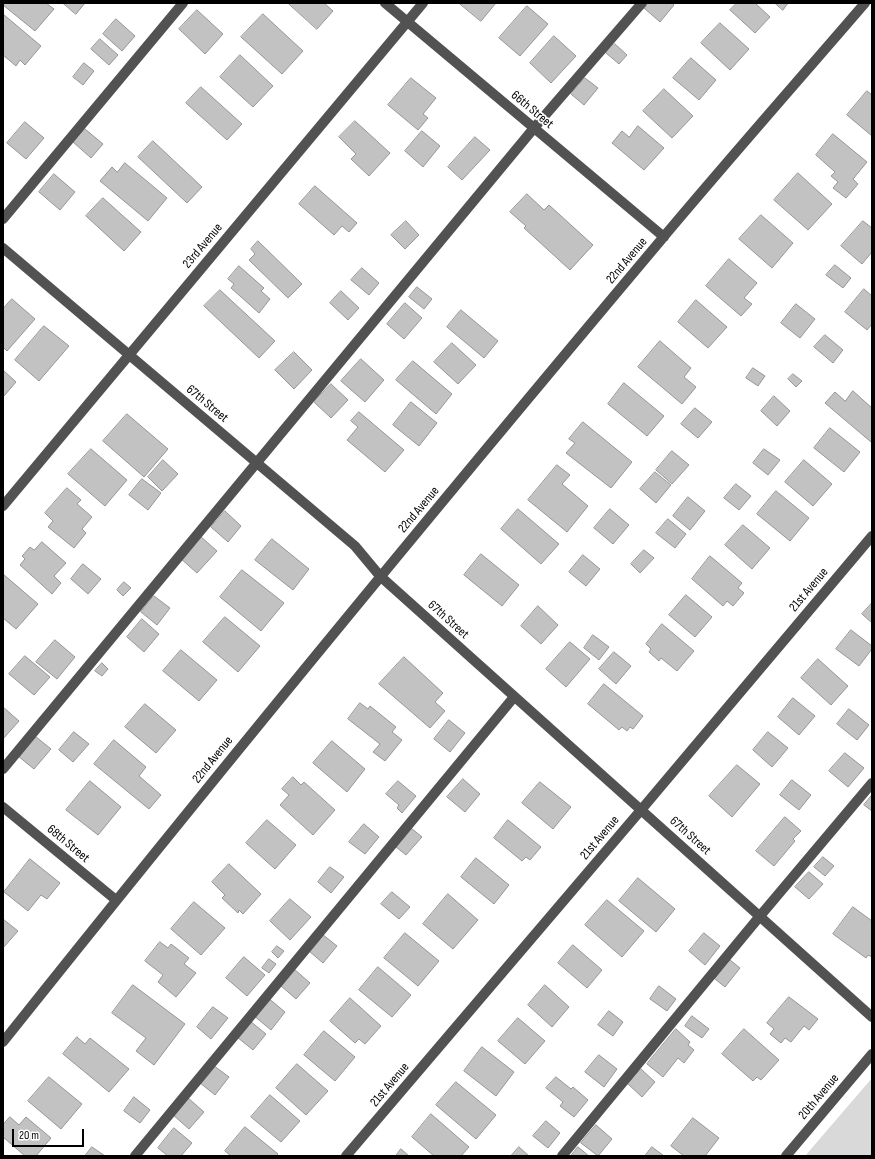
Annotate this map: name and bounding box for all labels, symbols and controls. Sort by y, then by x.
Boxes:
street label: 66th Street [508,88,556,132]
street label: 23rd Avenue [180,220,226,272]
street label: 22nd Avenue [603,235,651,287]
street label: 67th Street [183,382,231,426]
street label: 22nd Avenue [395,484,443,536]
street label: 21st Avenue [786,565,832,615]
street label: 67th Street [424,597,472,643]
street label: 22nd Avenue [189,734,237,786]
street label: 21st Avenue [577,813,623,863]
street label: 67th Street [666,813,714,859]
street label: 68th Street [44,822,92,866]
street label: 21st Avenue [367,1060,413,1110]
street label: 20th Avenue [795,1071,843,1123]
scale bar [14,1121,86,1147]
text: 20 m [19,1128,39,1143]

